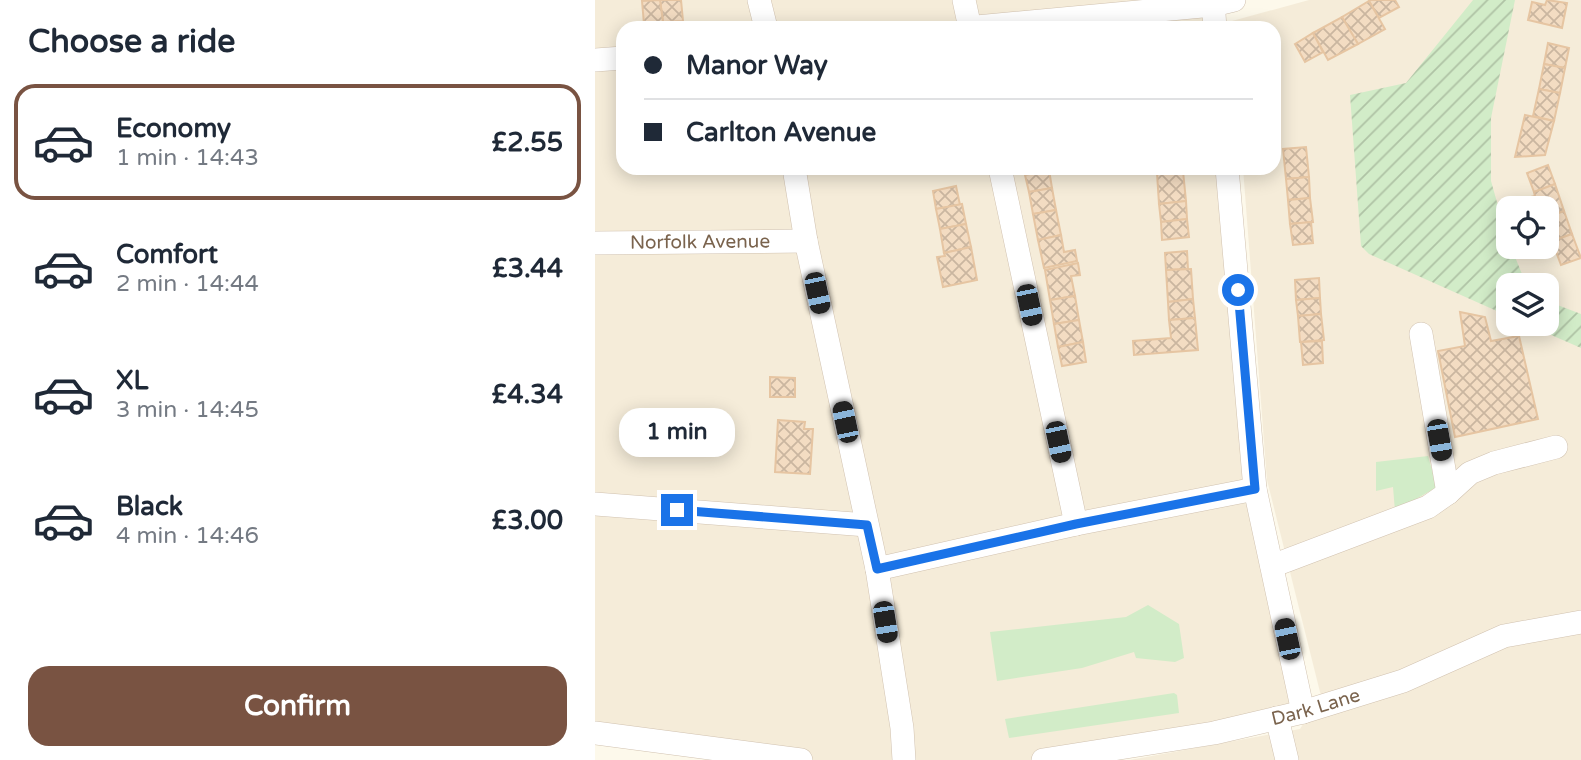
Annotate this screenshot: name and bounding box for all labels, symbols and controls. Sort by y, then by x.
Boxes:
text: Choose a ride [28,23,235,61]
text: Manor Way [686,50,828,81]
icon: car [32,111,95,174]
text: Economy [116,113,231,144]
text: Carlton Avenue [686,117,876,148]
text: £2.55 [492,127,563,158]
text: 1 min · 14:43 [116,144,259,172]
map controls [1496,196,1559,336]
button: locate [1496,196,1559,259]
street label: Norfolk Avenue [630,230,770,254]
icon: car [32,237,95,300]
text: Comfort [116,239,218,270]
text: £3.44 [492,253,563,284]
text: 2 min · 14:44 [116,270,259,298]
car [803,270,832,316]
button: layers [1496,273,1559,336]
route start [1222,274,1254,306]
car [1015,282,1044,328]
icon: car [32,363,95,426]
text: XL [116,365,148,396]
text: £4.34 [492,379,563,410]
text: 3 min · 14:45 [116,396,259,424]
car [831,399,860,445]
callout: 1 min [619,408,735,458]
car [1426,417,1453,463]
text: 1 min [646,418,708,446]
car [1044,419,1073,465]
icon: car [32,489,95,552]
text: Black [116,491,183,522]
route end [661,494,693,526]
text: £3.00 [492,505,563,536]
text: 4 min · 14:46 [116,522,259,550]
car [872,600,899,644]
car [1273,616,1302,662]
button: Confirm [28,666,567,746]
street label: Dark Lane [1269,684,1363,730]

